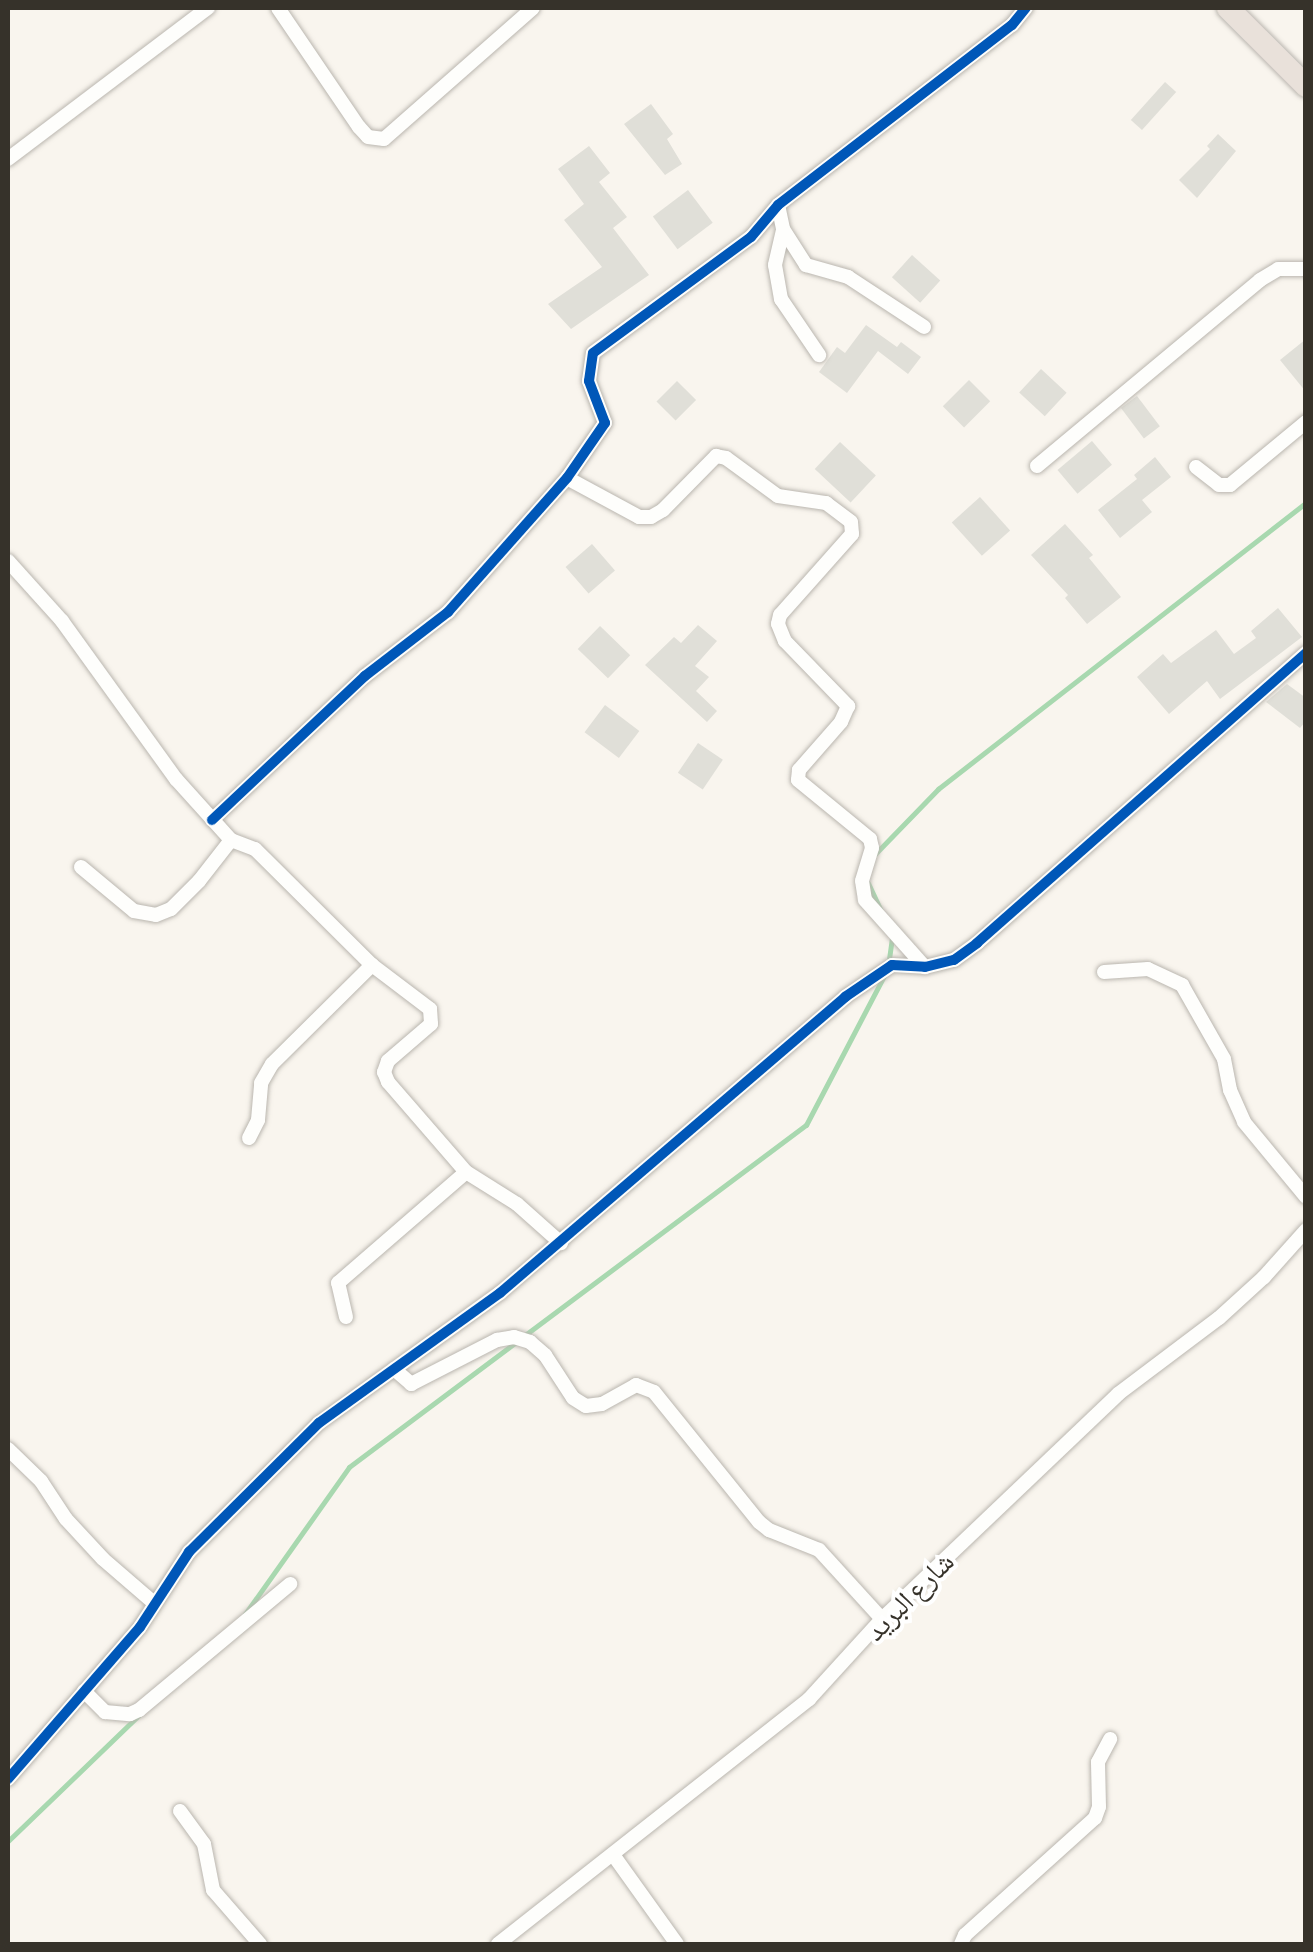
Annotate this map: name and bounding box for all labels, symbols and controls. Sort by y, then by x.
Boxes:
street label: شارع البريد [858,1545,960,1647]

